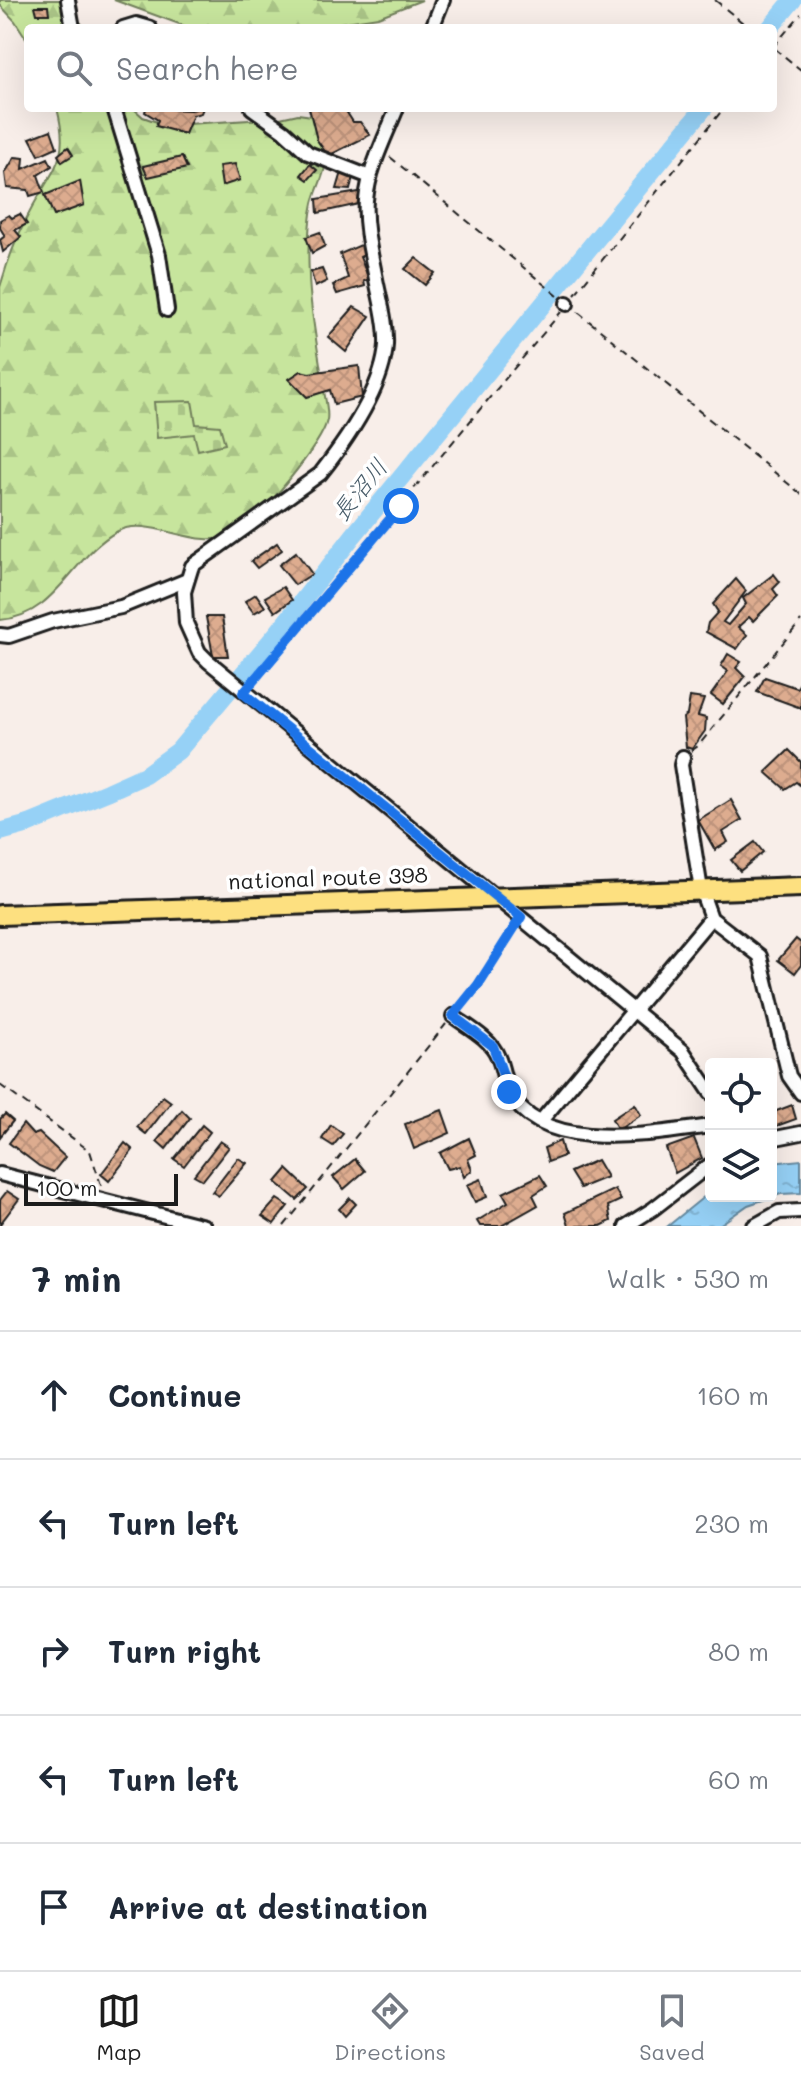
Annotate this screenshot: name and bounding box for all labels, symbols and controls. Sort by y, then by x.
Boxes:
search box [24,24,777,112]
icon: search [52,46,96,90]
text: Search here [116,48,299,88]
water label: 長沼川 [324,451,394,527]
route start [383,488,419,524]
street label: national route 398 [228,860,428,895]
map controls [705,1058,777,1202]
button: locate [705,1058,777,1130]
route end [491,1074,527,1110]
button: layers [705,1130,777,1202]
scale bar [24,1170,178,1206]
text: 100 m [36,1173,98,1202]
text: 7 min [32,1256,121,1301]
text: Walk · 530 m [606,1261,769,1295]
icon: ahead [32,1373,76,1417]
text: Continue [108,1375,241,1415]
text: 160 m [697,1378,769,1412]
icon: left [32,1501,76,1545]
text: Turn left [108,1503,239,1543]
text: 230 m [694,1506,769,1540]
icon: right [32,1629,76,1673]
text: Turn right [108,1631,261,1671]
text: 80 m [708,1634,769,1668]
icon: left [32,1757,76,1801]
text: Turn left [108,1759,239,1799]
text: 60 m [708,1762,769,1796]
icon: arrive [32,1885,76,1929]
text: Arrive at destination [108,1887,428,1927]
tab: Map [97,1989,141,2066]
tab: Directions [334,1989,446,2066]
tab: Saved [639,1989,704,2066]

